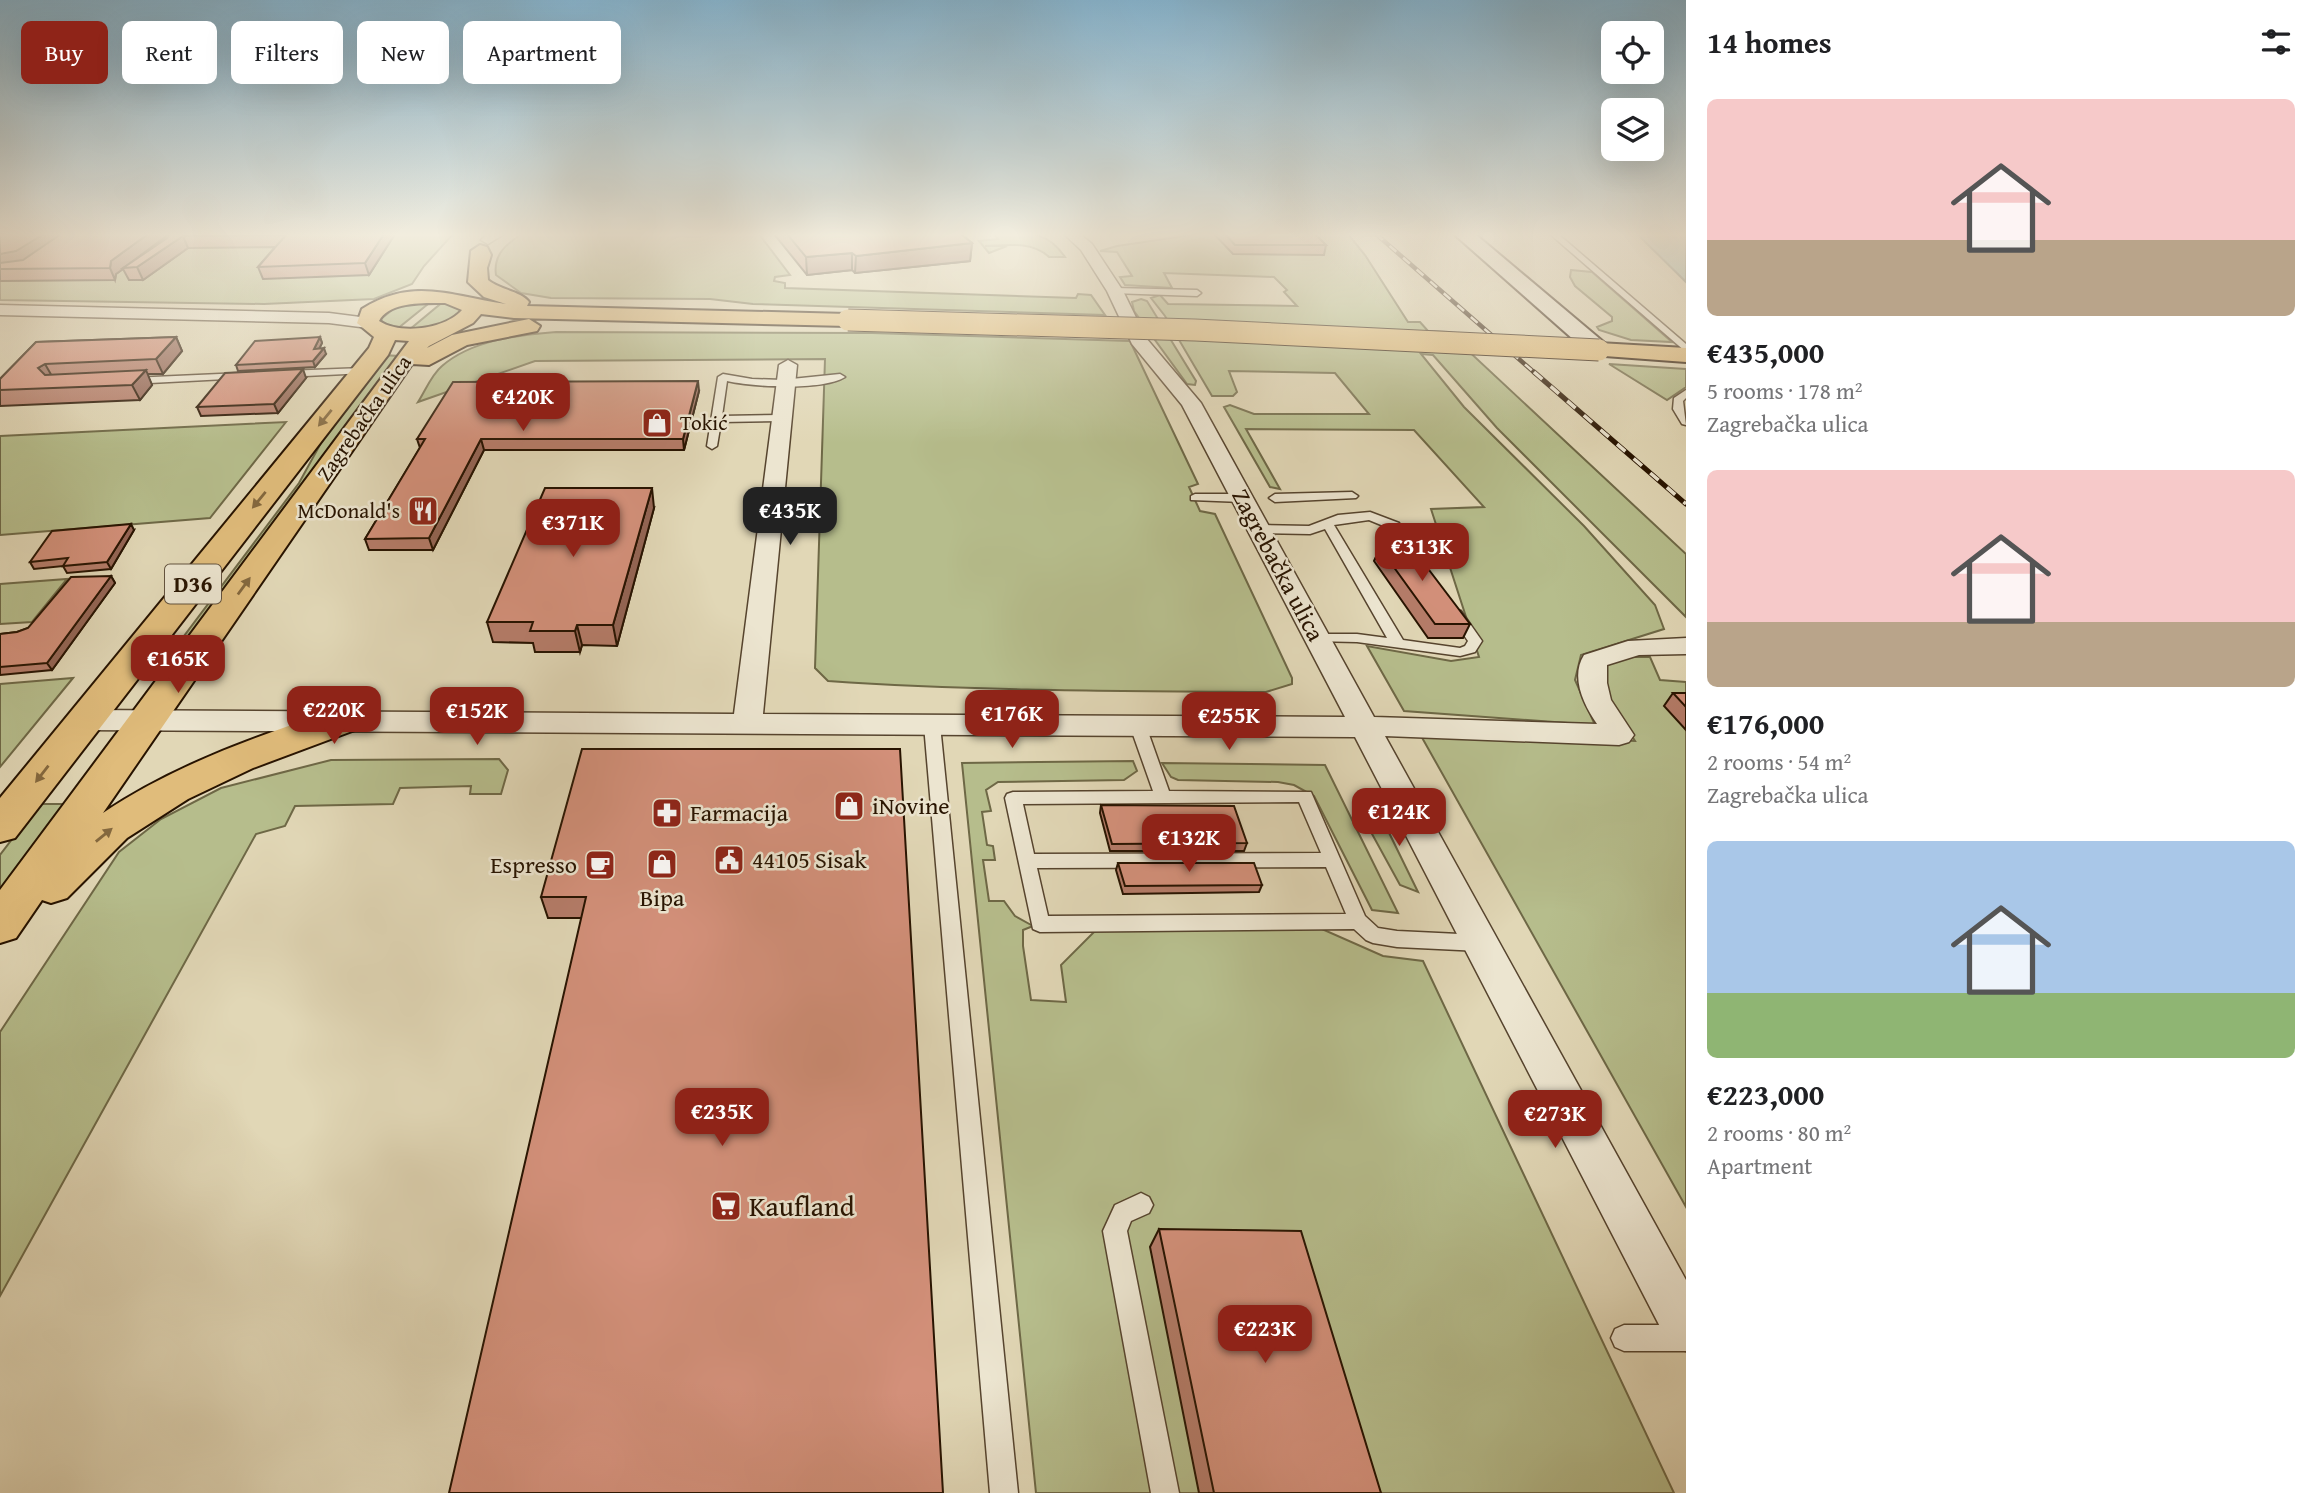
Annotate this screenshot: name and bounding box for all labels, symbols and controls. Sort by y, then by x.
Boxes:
text: 14 homes [1707,20,1832,64]
chip: Buy [21,21,108,84]
chip: Rent [122,21,217,84]
chip: Filters [231,21,343,84]
chip: New [357,21,449,84]
chip: Apartment [463,21,621,84]
map controls [1601,21,1664,161]
button: locate [1601,21,1664,84]
icon: filters [2257,23,2295,61]
button: layers [1601,98,1664,161]
icon: home [1938,145,2064,271]
text: €435,000 [1707,330,1824,374]
street label: Zagrebačka ulica [309,348,419,487]
pin: €420K [474,374,572,433]
text: 5 rooms · 178 m² [1707,374,1862,407]
text: €420K [492,379,554,412]
shop icon: Tokić [640,406,674,440]
place label: Tokić [680,407,728,438]
text: Zagrebačka ulica [1707,407,1868,440]
one-way arrow [318,409,333,426]
street label: Zagrebačka ulica [1223,482,1334,648]
pin: €435K [741,488,839,547]
one-way arrow [251,491,266,509]
text: €435K [759,493,821,526]
restaurant icon: McDonald's [406,494,440,528]
place label: McDonald's [297,495,400,526]
pin: €371K [524,500,622,559]
text: €371K [542,505,604,538]
icon: home [1938,516,2064,642]
pin: €313K [1373,524,1471,583]
text: €313K [1391,529,1453,562]
road number: D36 [165,564,221,604]
one-way arrow [237,576,251,595]
pin: €165K [129,636,227,695]
text: €165K [147,641,209,674]
pin: €220K [285,686,383,746]
pin: €152K [428,688,526,747]
pin: €176K [963,690,1061,750]
text: €220K [303,692,365,725]
pin: €255K [1180,692,1278,752]
text: €152K [446,693,508,726]
text: €176K [981,696,1043,729]
text: €255K [1198,698,1260,731]
text: €176,000 [1707,701,1824,745]
text: 2 rooms · 54 m² [1707,745,1851,778]
one-way arrow [35,765,50,782]
text: Zagrebačka ulica [1707,778,1868,811]
place label: iNovine [872,788,950,823]
pin: €124K [1350,788,1448,848]
shop icon: iNovine [832,789,866,823]
text: €124K [1368,794,1430,827]
place label: Farmacija [690,795,789,830]
pharmacy icon: Farmacija [650,796,684,830]
pin: €132K [1140,814,1238,874]
text: €132K [1158,820,1220,853]
one-way arrow [94,828,112,843]
place label: 44105 Sisak [752,842,867,877]
public building icon: 44105 Sisak [712,843,746,877]
place label: Espresso [490,847,577,882]
shop icon: Bipa [645,847,679,881]
cafe icon: Espresso [583,848,617,882]
place label: Bipa [640,880,685,915]
icon: home [1938,887,2064,1013]
text: €223,000 [1707,1072,1824,1116]
pin: €235K [673,1088,771,1148]
pin: €273K [1506,1090,1604,1150]
text: €235K [691,1094,753,1127]
text: €273K [1524,1096,1586,1129]
text: 2 rooms · 80 m² [1707,1116,1851,1149]
text: Apartment [1707,1149,1812,1182]
place label: Kaufland [749,1185,855,1226]
supermarket icon: Kaufland [709,1189,743,1223]
pin: €223K [1216,1306,1314,1365]
text: €223K [1234,1311,1296,1344]

